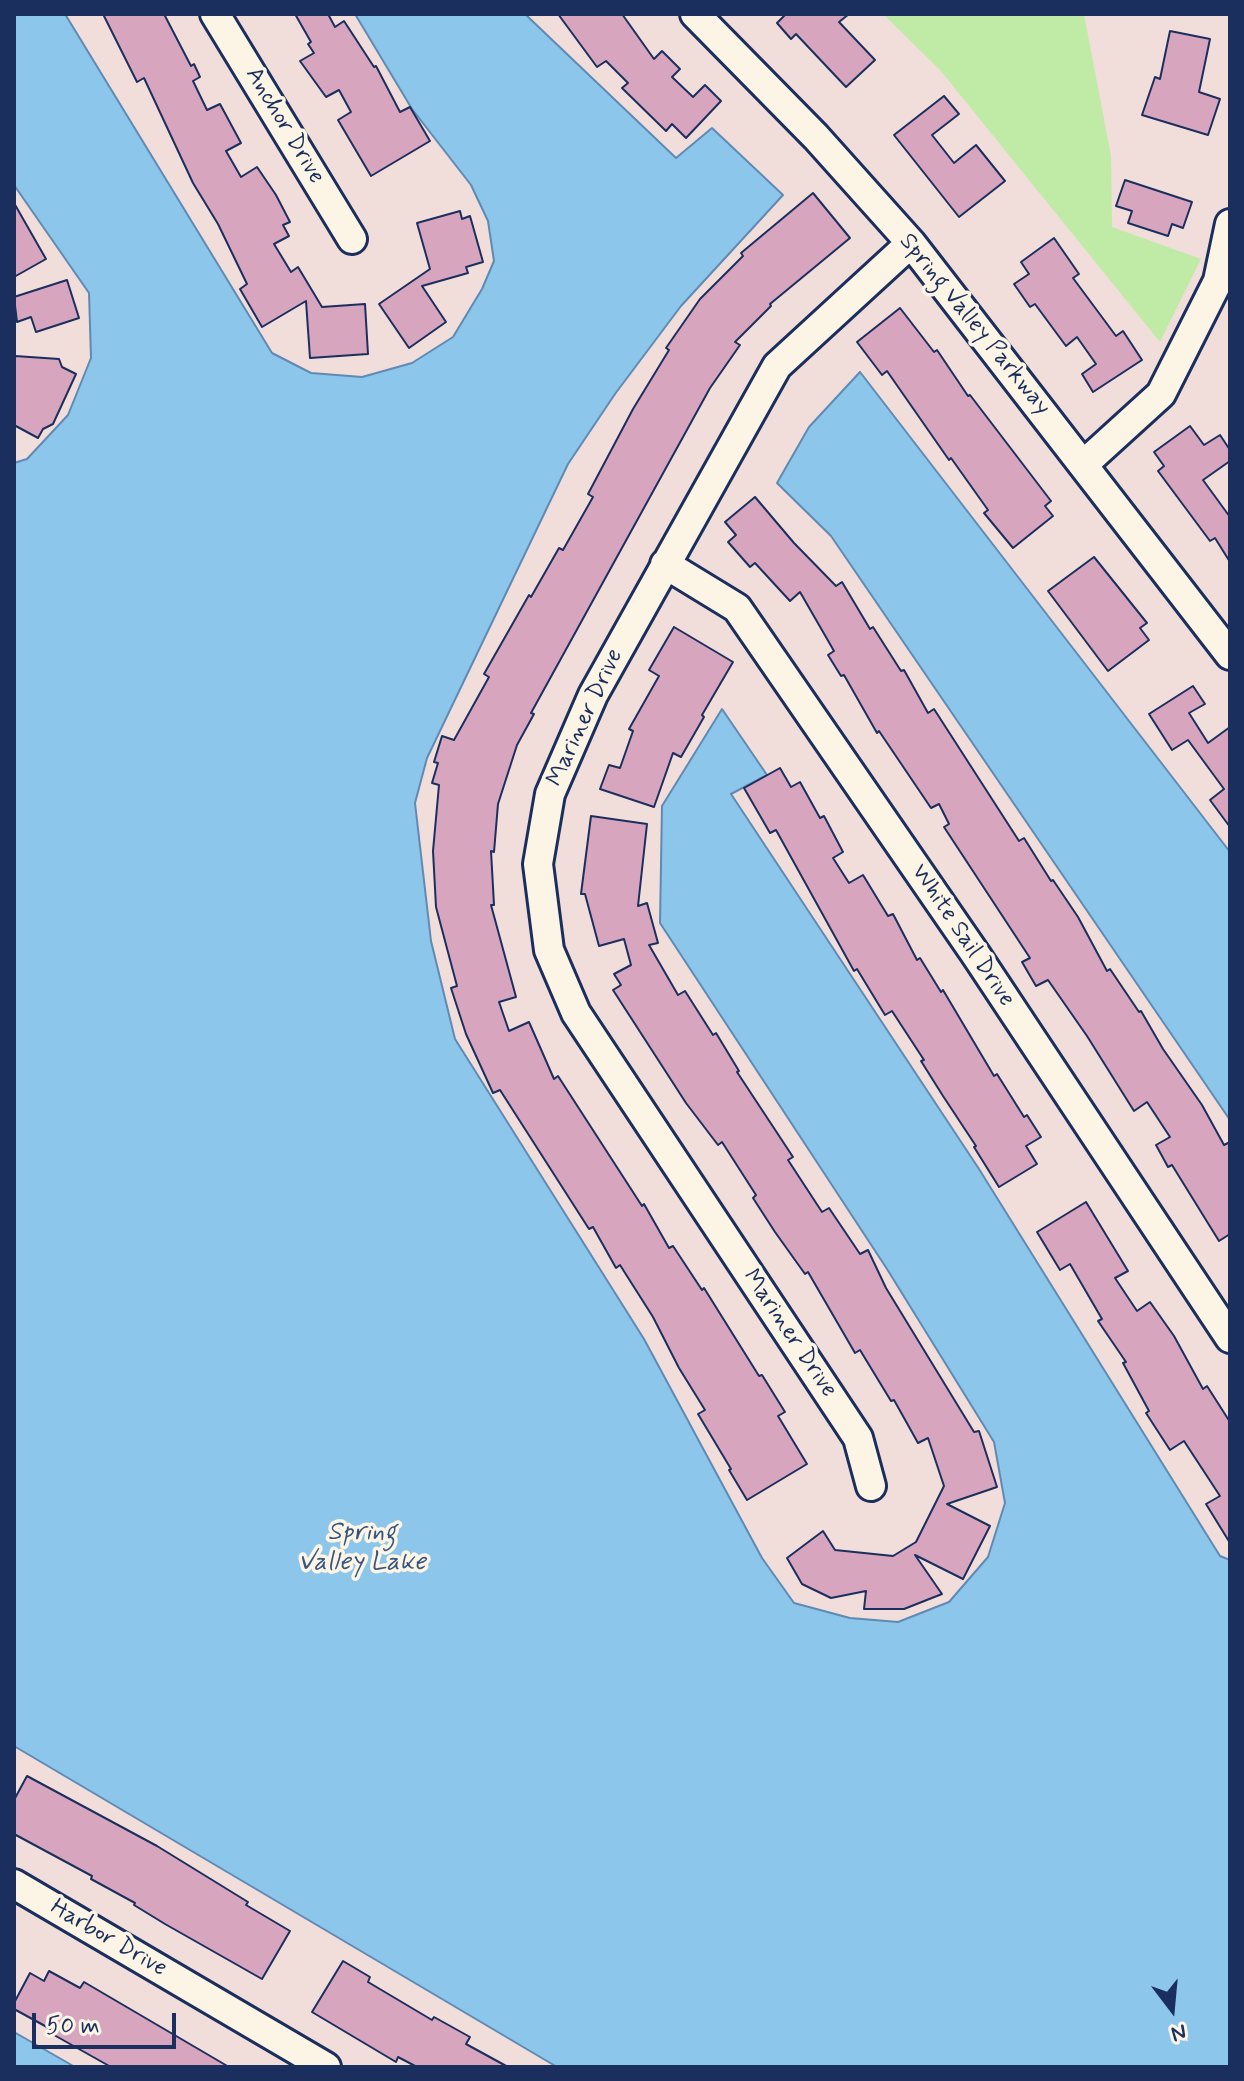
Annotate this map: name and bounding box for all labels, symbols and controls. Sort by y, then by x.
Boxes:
street label: Anchor Drive [238,62,330,190]
street label: Spring Valley Parkway [892,228,1056,422]
street label: Mariner Drive [542,645,630,791]
street label: White Sail Drive [904,859,1020,1013]
street label: Mariner Drive [736,1264,842,1404]
water label: Spring Valley Lake [298,1518,426,1580]
street label: Harbor Drive [45,1894,171,1984]
north arrow [1132,1969,1212,2049]
scale bar [36,1997,180,2047]
text: 50 m [46,2011,100,2042]
text: N [1168,2017,1190,2048]

